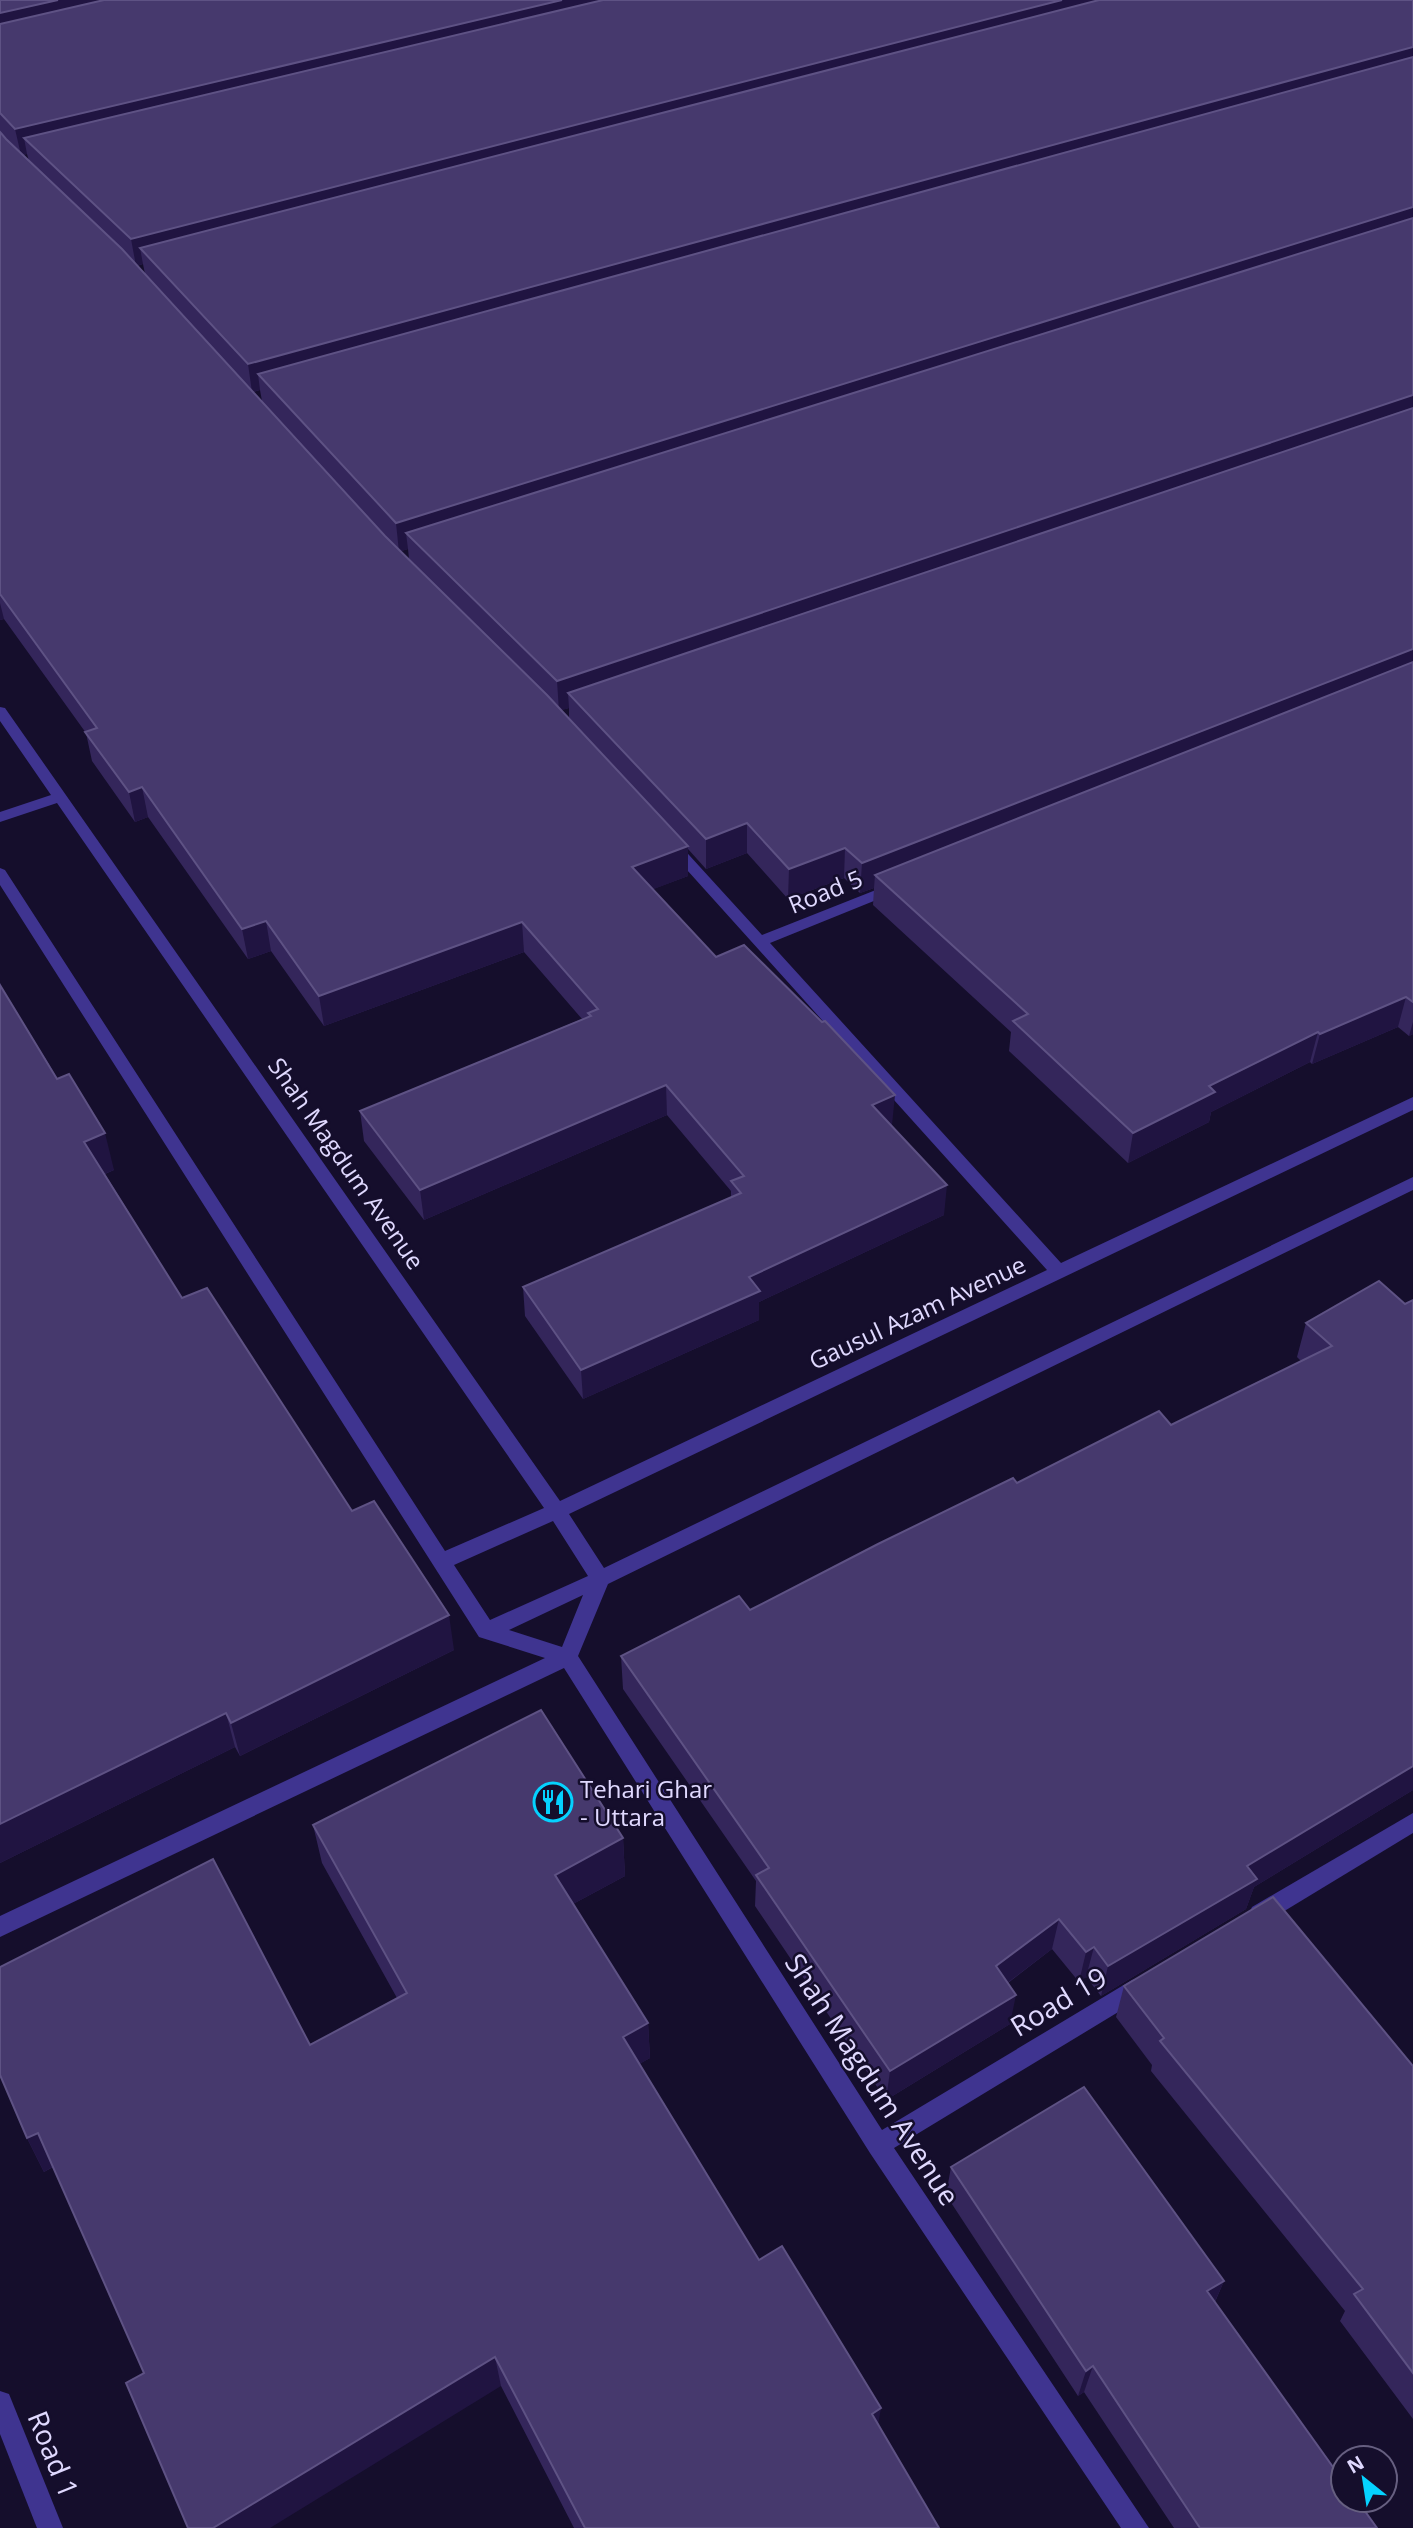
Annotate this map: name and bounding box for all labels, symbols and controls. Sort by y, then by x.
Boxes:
street label: Road 5 [783,861,867,921]
street label: Shah Magdum Avenue [261,1051,433,1275]
street label: Gausul Azam Avenue [803,1247,1031,1377]
place label: Tehari Ghar - Uttara [580,1772,712,1833]
restaurant icon: Tehari Ghar - Uttara [532,1781,574,1823]
street label: Shah Magdum Avenue [777,1946,969,2212]
street label: Road 19 [1003,1957,1113,2045]
street label: Road 1 [20,2405,88,2503]
north arrow [1329,2444,1399,2514]
text: N [1342,2449,1369,2479]

